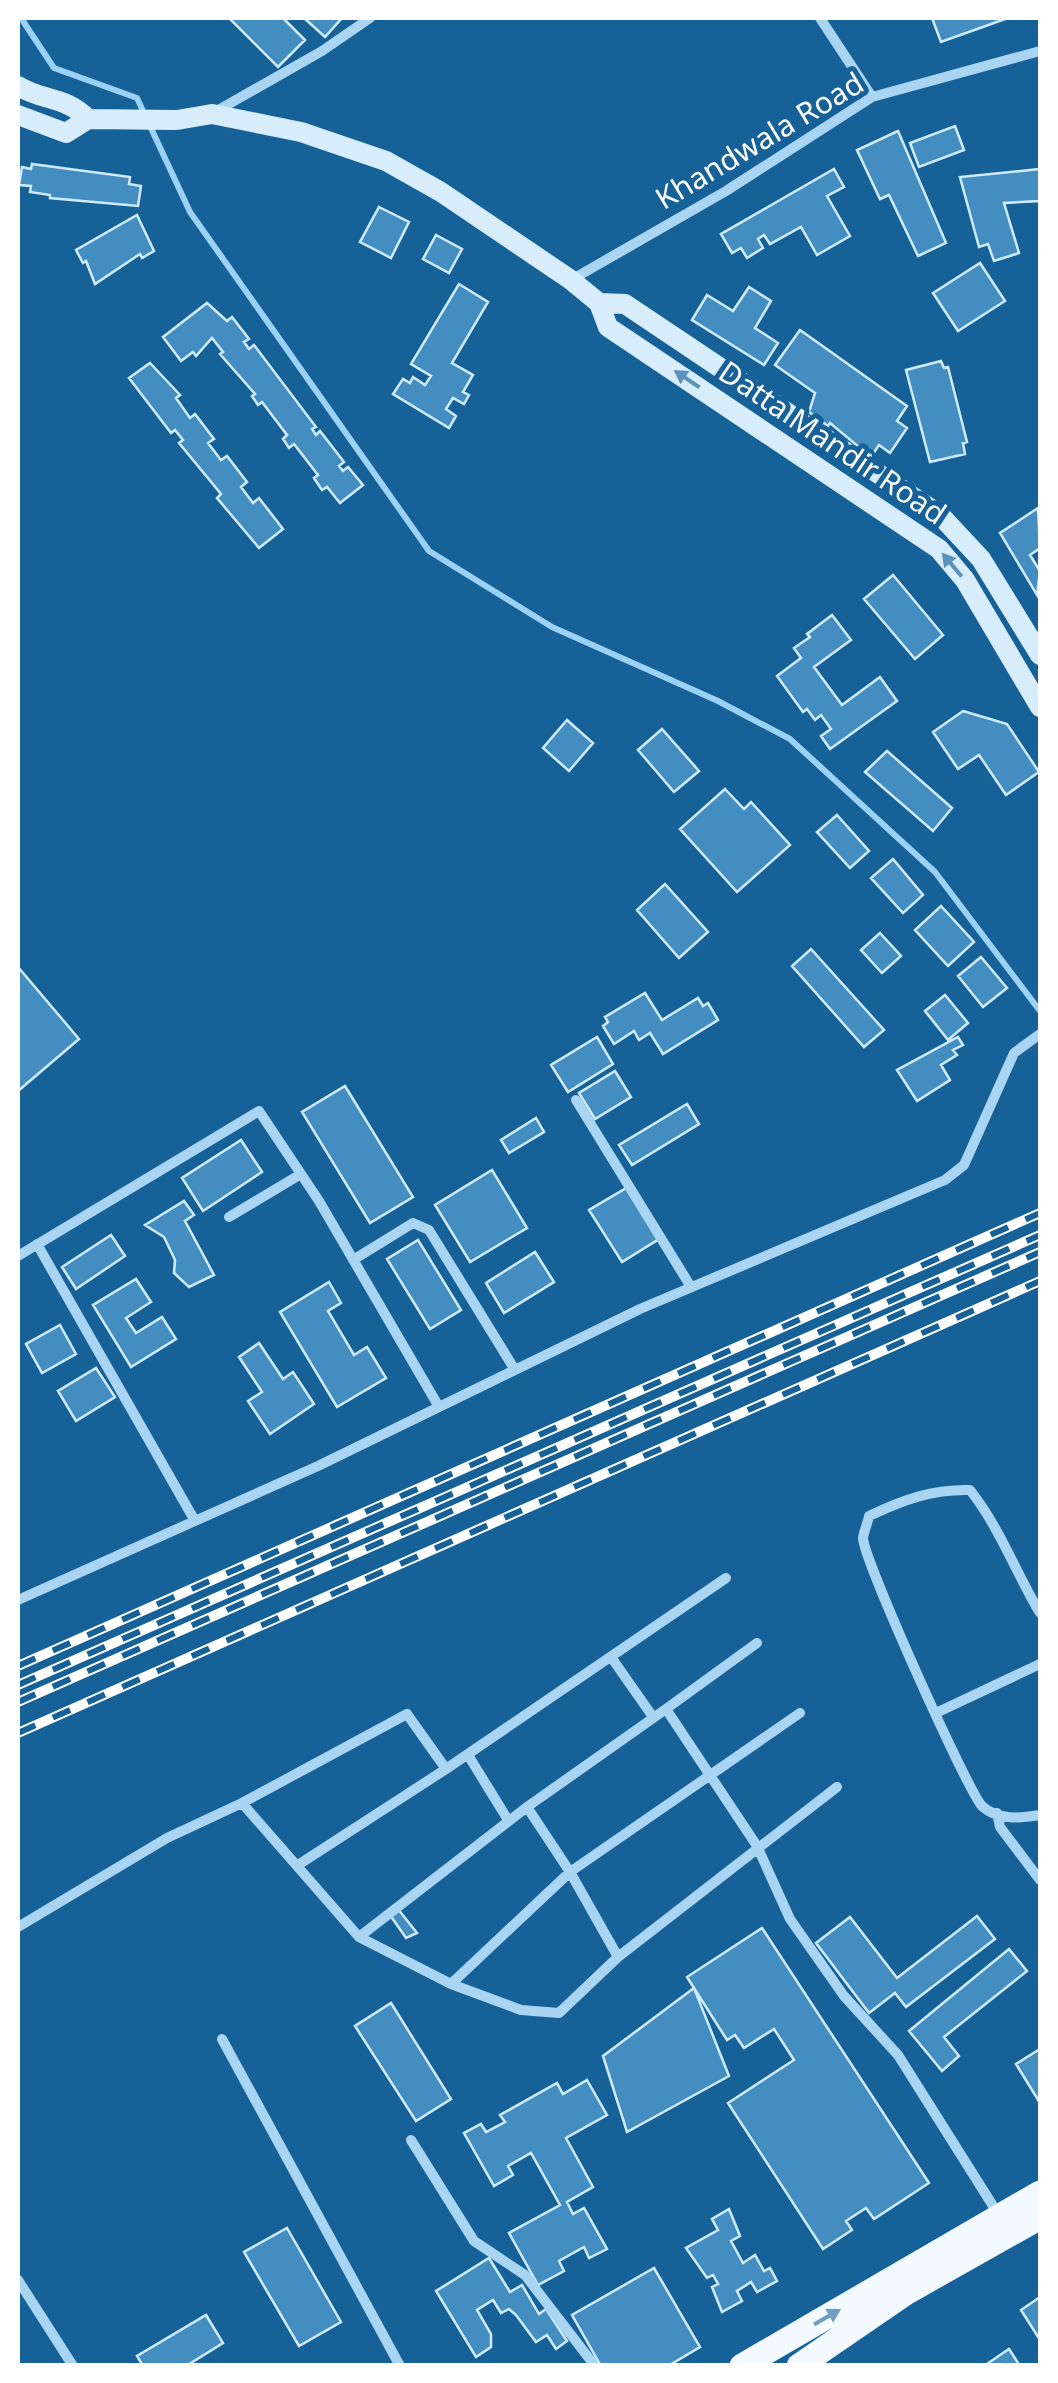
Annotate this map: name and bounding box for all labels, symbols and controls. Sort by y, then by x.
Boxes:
street label: Khandwala Road [647,62,871,218]
street label: Datta Mandir Road [711,351,955,533]
one-way arrow [673,370,700,388]
one-way arrow [941,553,963,578]
one-way arrow [813,2309,841,2326]

